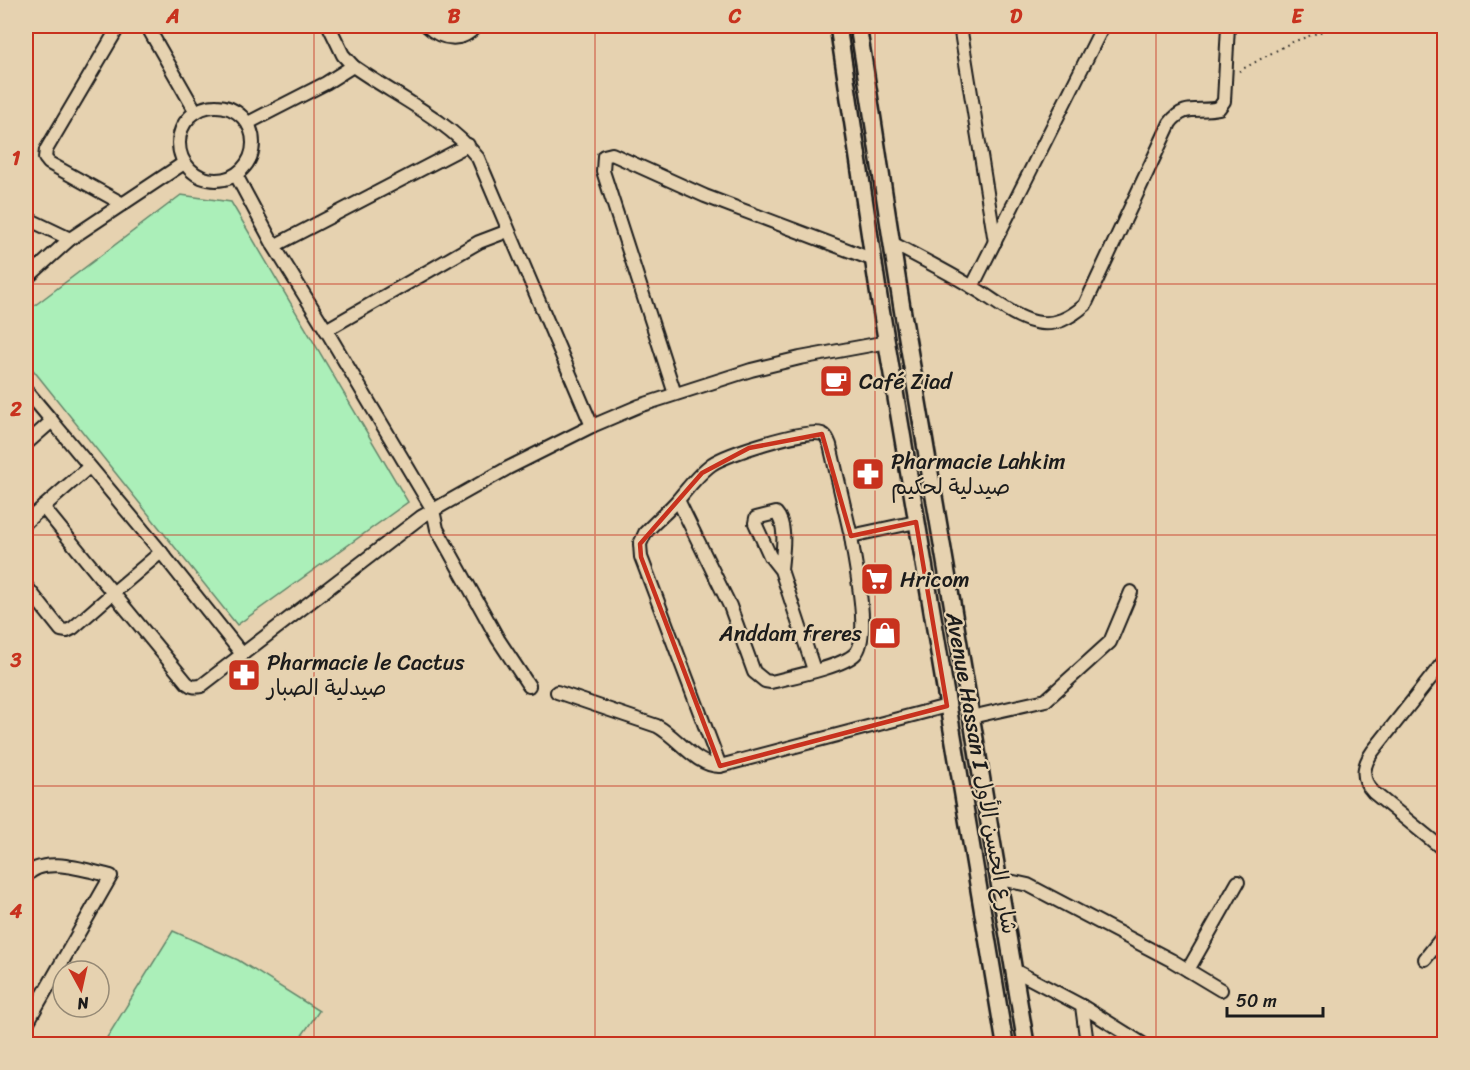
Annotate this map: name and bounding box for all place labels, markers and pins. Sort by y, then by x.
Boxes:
place label: Café Ziad [859,362,953,401]
cafe icon: Café Ziad [818,363,854,399]
place label: Pharmacie Lahkim صيدلية لحكيم [891,442,1065,506]
pharmacy icon: Pharmacie Lahkim صيدلية لحكيم [850,456,886,492]
place label: Hricom [900,560,970,599]
supermarket icon: Hricom [859,561,895,597]
place label: Anddam freres [718,614,863,653]
shop icon: Anddam freres [867,615,903,651]
place label: Pharmacie le Cactus صيدلية الصبار [265,643,465,707]
pharmacy icon: Pharmacie le Cactus صيدلية الصبار [226,657,262,693]

